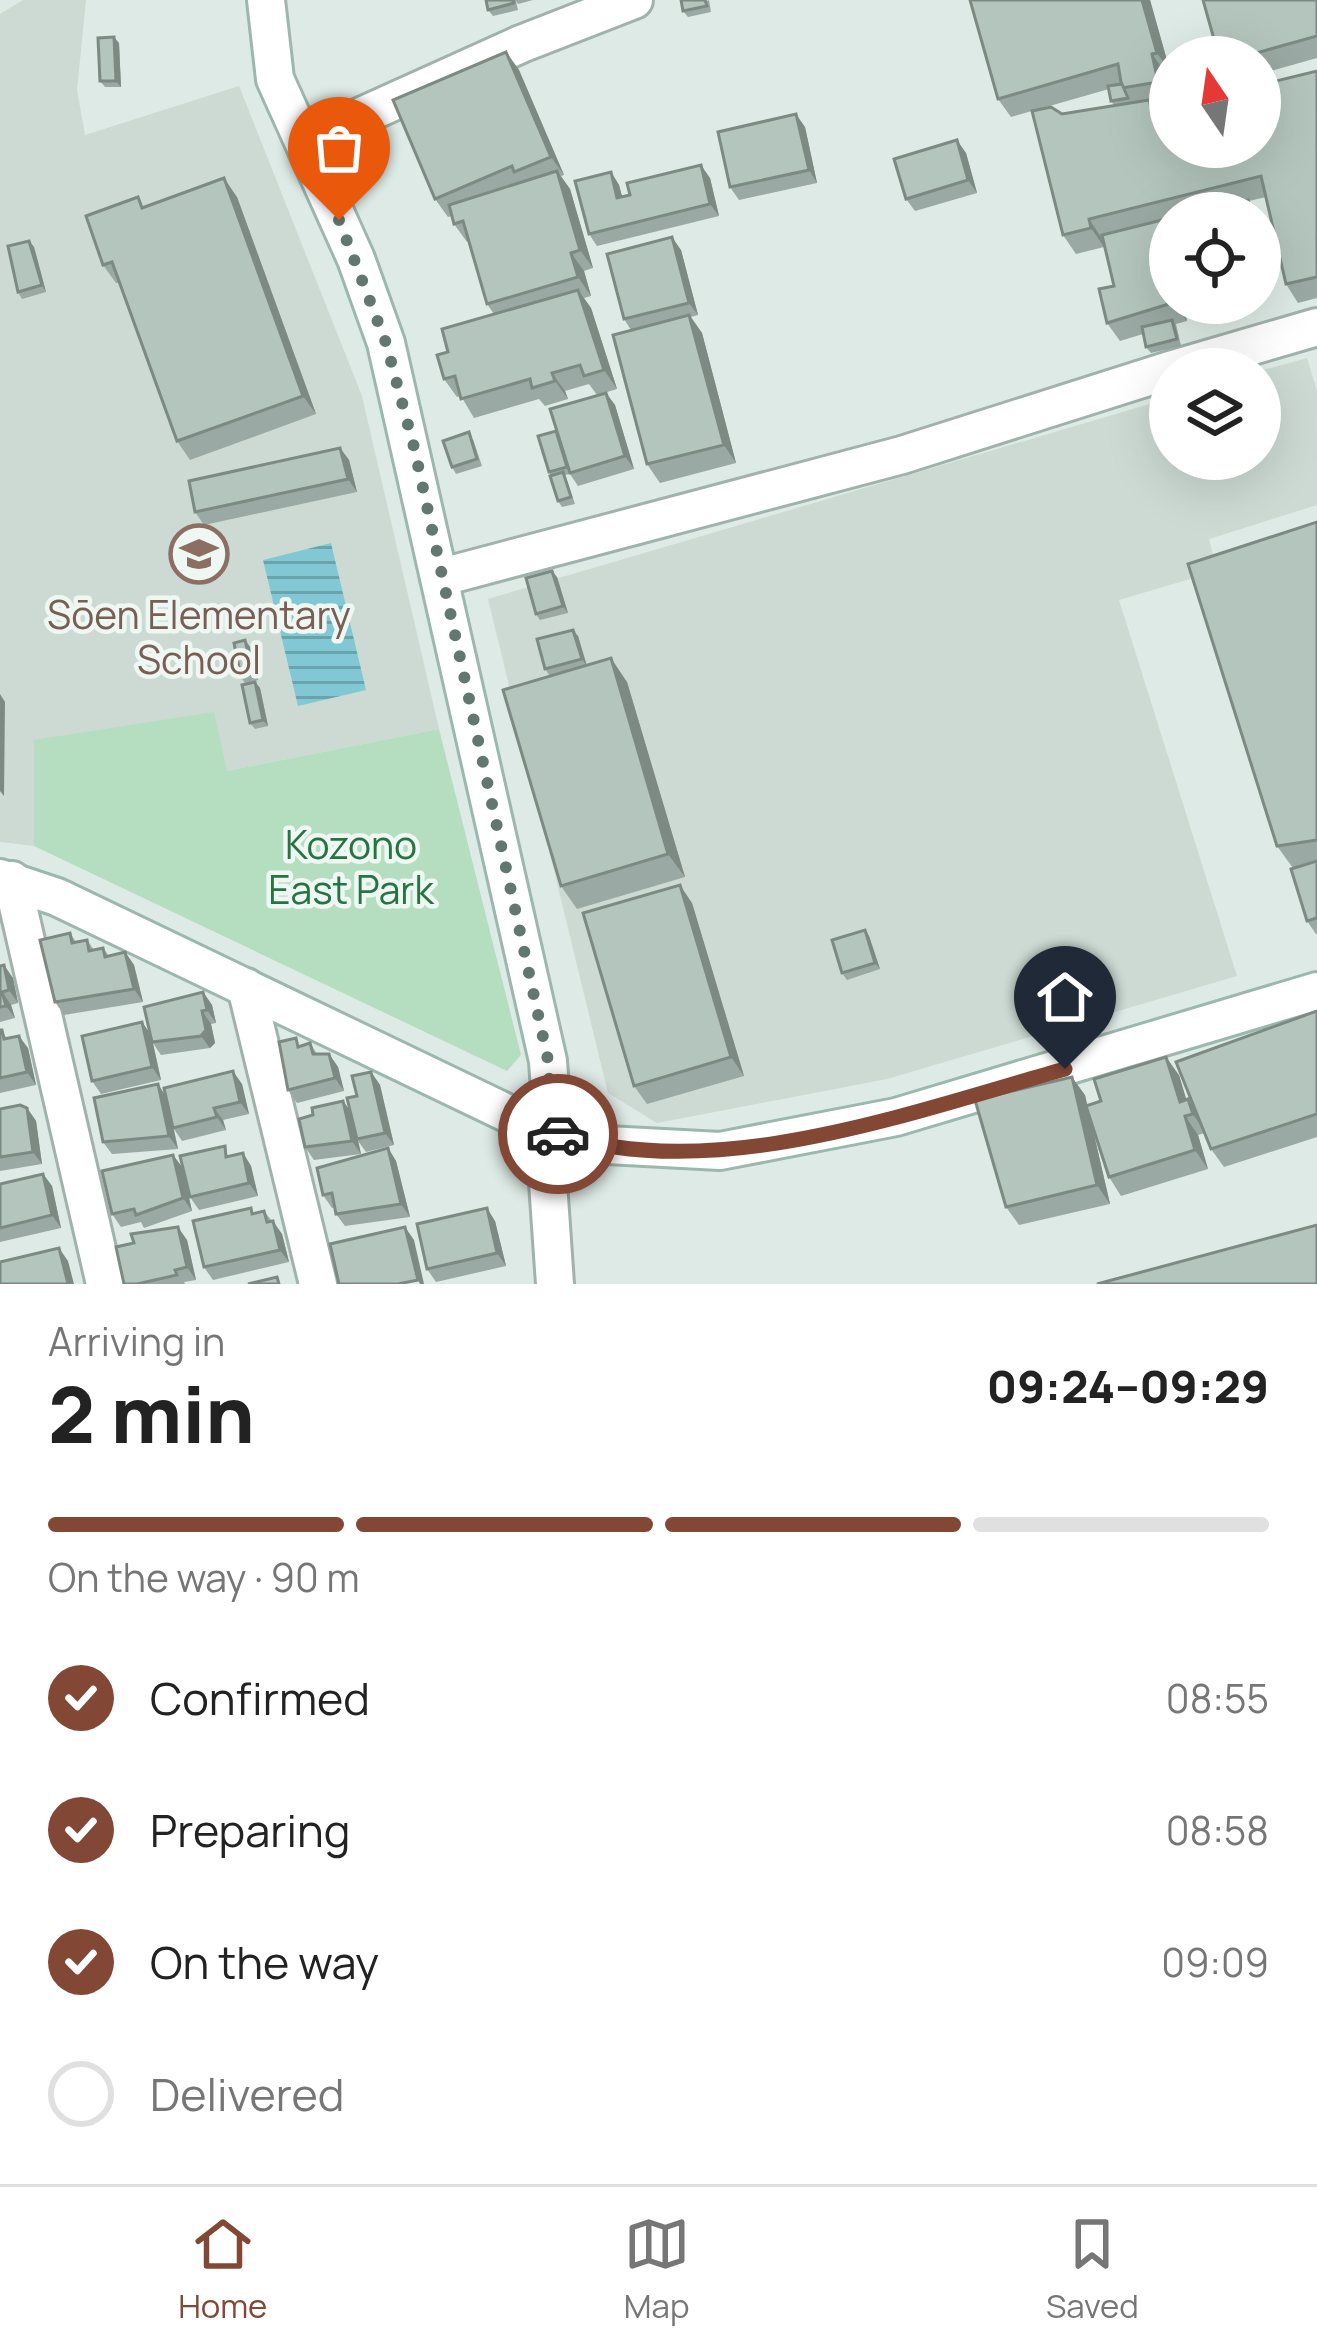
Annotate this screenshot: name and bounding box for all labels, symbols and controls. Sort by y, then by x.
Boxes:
north arrow [1149,36,1281,168]
map controls [1149,36,1281,480]
pin [288,97,390,220]
icon: bag [306,115,372,181]
button: locate [1149,192,1281,324]
button: layers [1149,348,1281,480]
school or university icon: Sōen Elementary School [168,523,230,585]
place label: Sōen Elementary School [47,587,351,686]
park label: Kozono East Park [268,817,435,916]
pin [1014,946,1116,1069]
icon: home [1032,964,1098,1030]
courier [498,1074,618,1194]
icon: car [525,1101,591,1167]
text: Arriving in [48,1314,225,1368]
text: 09:24–09:29 [987,1355,1269,1417]
text: 2 min [48,1360,255,1466]
text: On the way · 90 m [48,1550,360,1604]
icon: check [48,1665,114,1731]
text: Confirmed [150,1667,370,1729]
text: 08:55 [1166,1671,1269,1725]
icon: check [48,1797,114,1863]
text: Preparing [150,1799,350,1861]
text: 08:58 [1166,1803,1269,1857]
icon: check [48,1929,114,1995]
text: On the way [150,1931,379,1993]
text: 09:09 [1161,1935,1269,1989]
text: Delivered [150,2063,345,2125]
tab: Home [178,2211,267,2328]
tab: Map [624,2211,690,2328]
tab: Saved [1046,2211,1139,2328]

